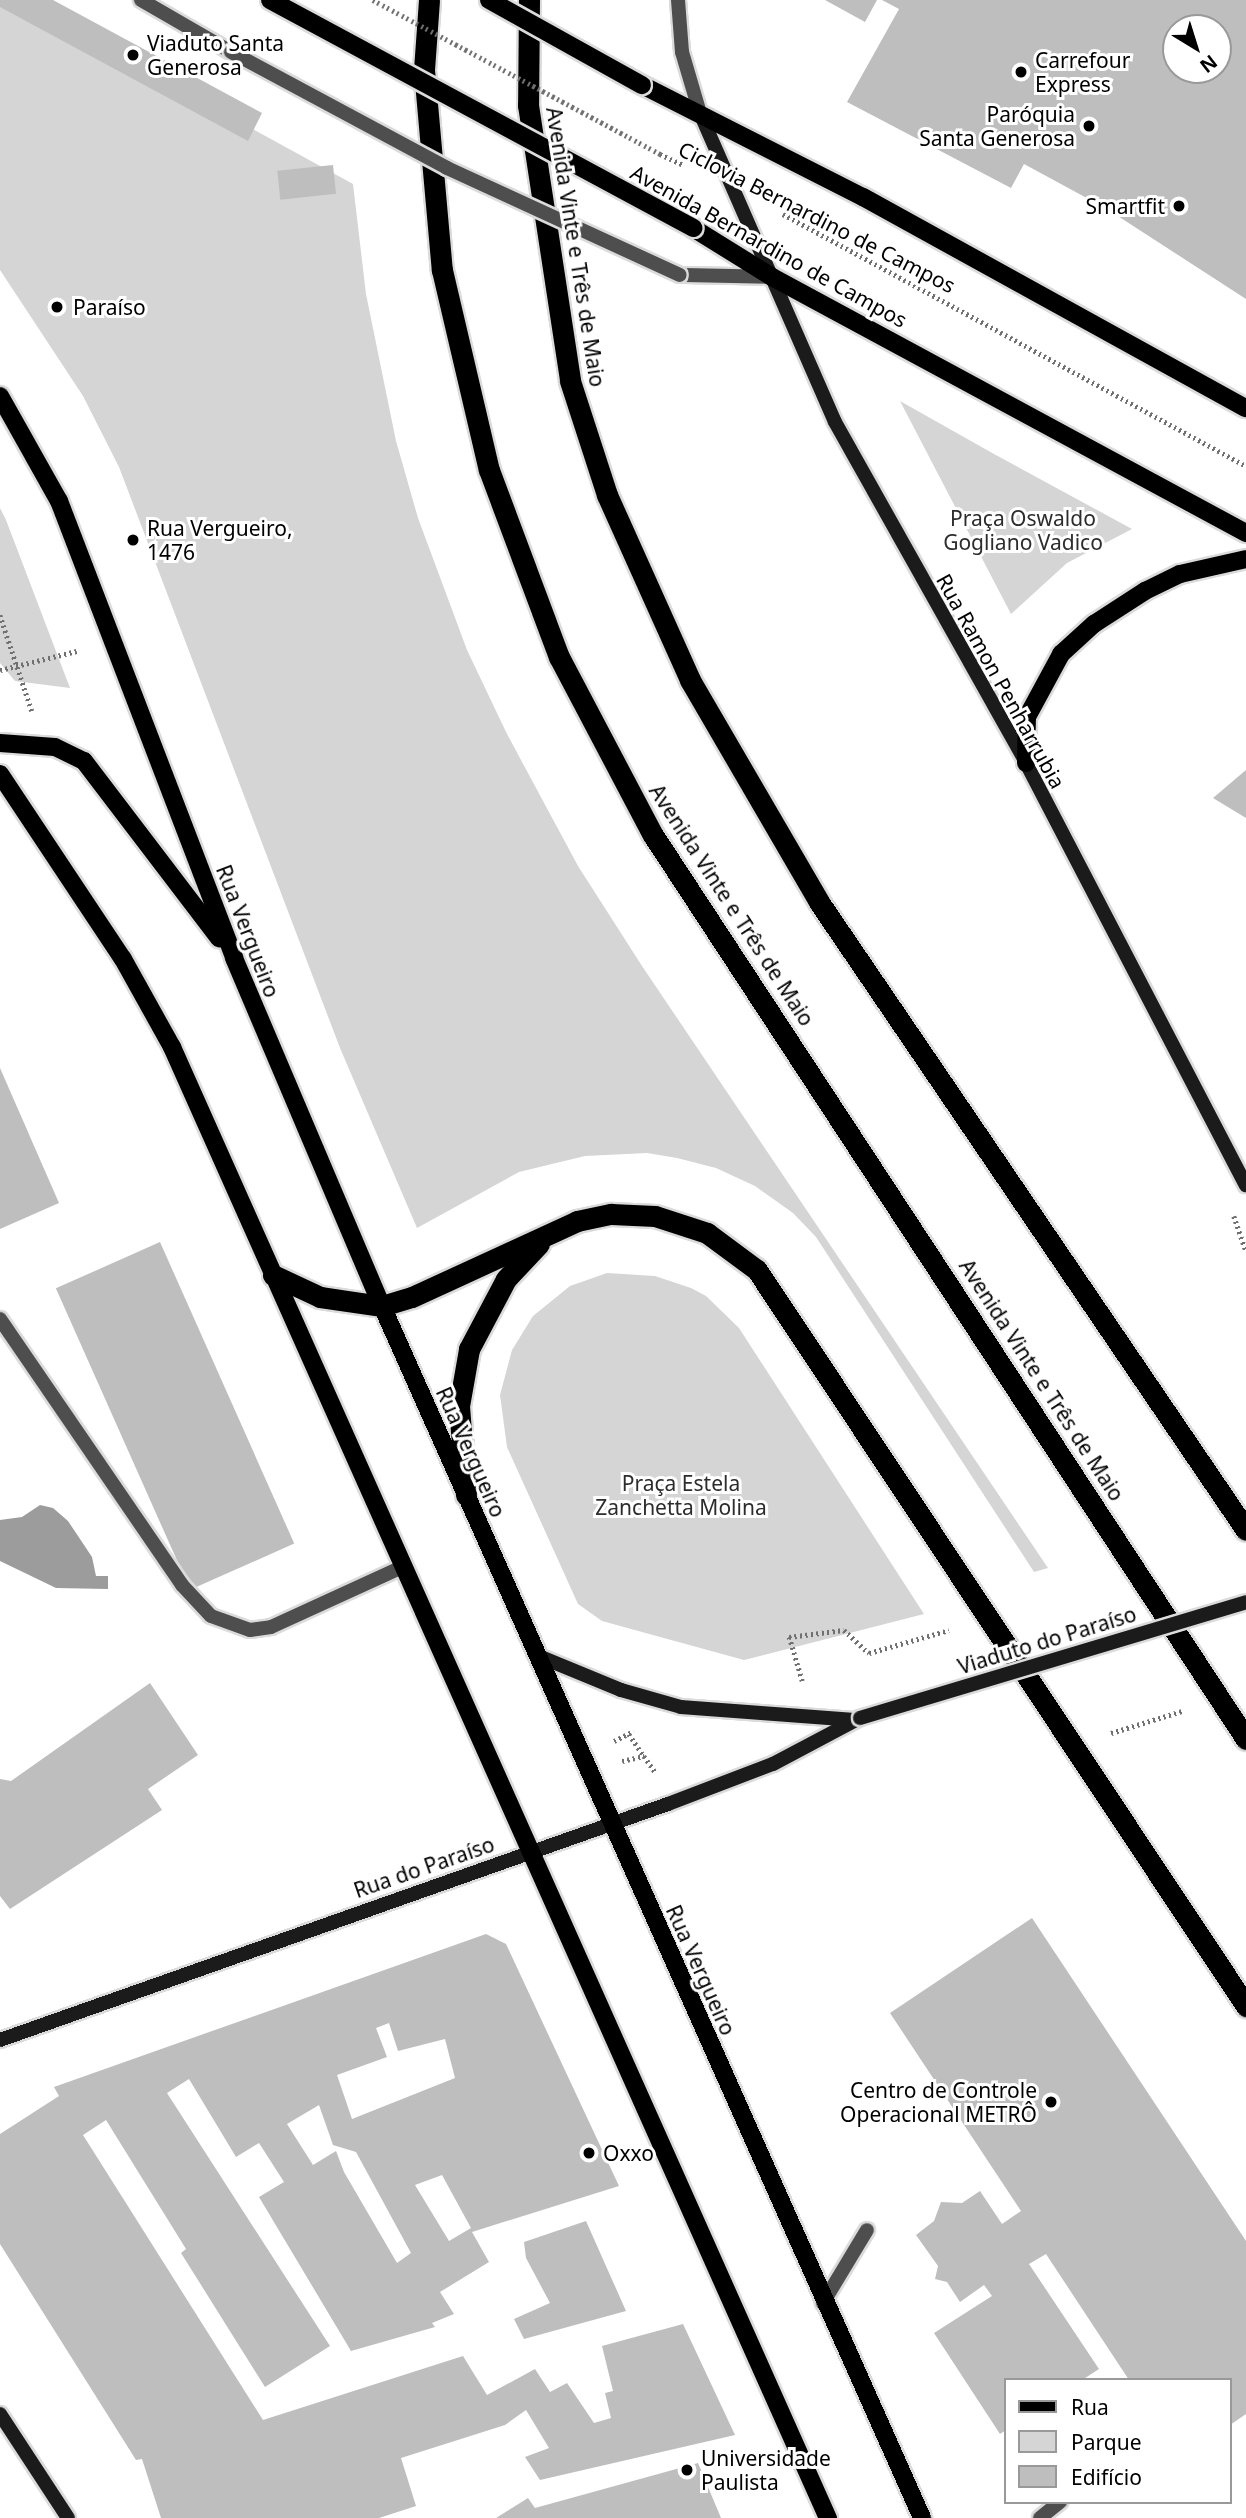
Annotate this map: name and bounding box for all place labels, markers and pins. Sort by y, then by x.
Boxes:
place label: Viaduto Santa Generosa [147,30,284,80]
marker: Viaduto Santa Generosa [125,47,141,63]
place label: Carrefour Express [1035,47,1130,97]
marker: Carrefour Express [1013,64,1029,80]
place label: Paróquia Santa Generosa [919,101,1075,151]
marker: Paróquia Santa Generosa [1081,118,1097,134]
place label: Smartfit [1086,193,1165,219]
marker: Smartfit [1171,198,1187,214]
place label: Paraíso [73,294,146,320]
marker: Paraíso [47,297,67,317]
place label: Rua Vergueiro, 1476 [147,515,293,565]
marker: Rua Vergueiro, 1476 [125,532,141,548]
place label: Centro de Controle Operacional METRÔ [840,2077,1037,2127]
marker: Centro de Controle Operacional METRÔ [1043,2094,1059,2110]
place label: Oxxo [603,2140,654,2166]
marker: Oxxo [581,2145,597,2161]
place label: Universidade Paulista [701,2445,831,2495]
marker: Universidade Paulista [679,2462,695,2478]

